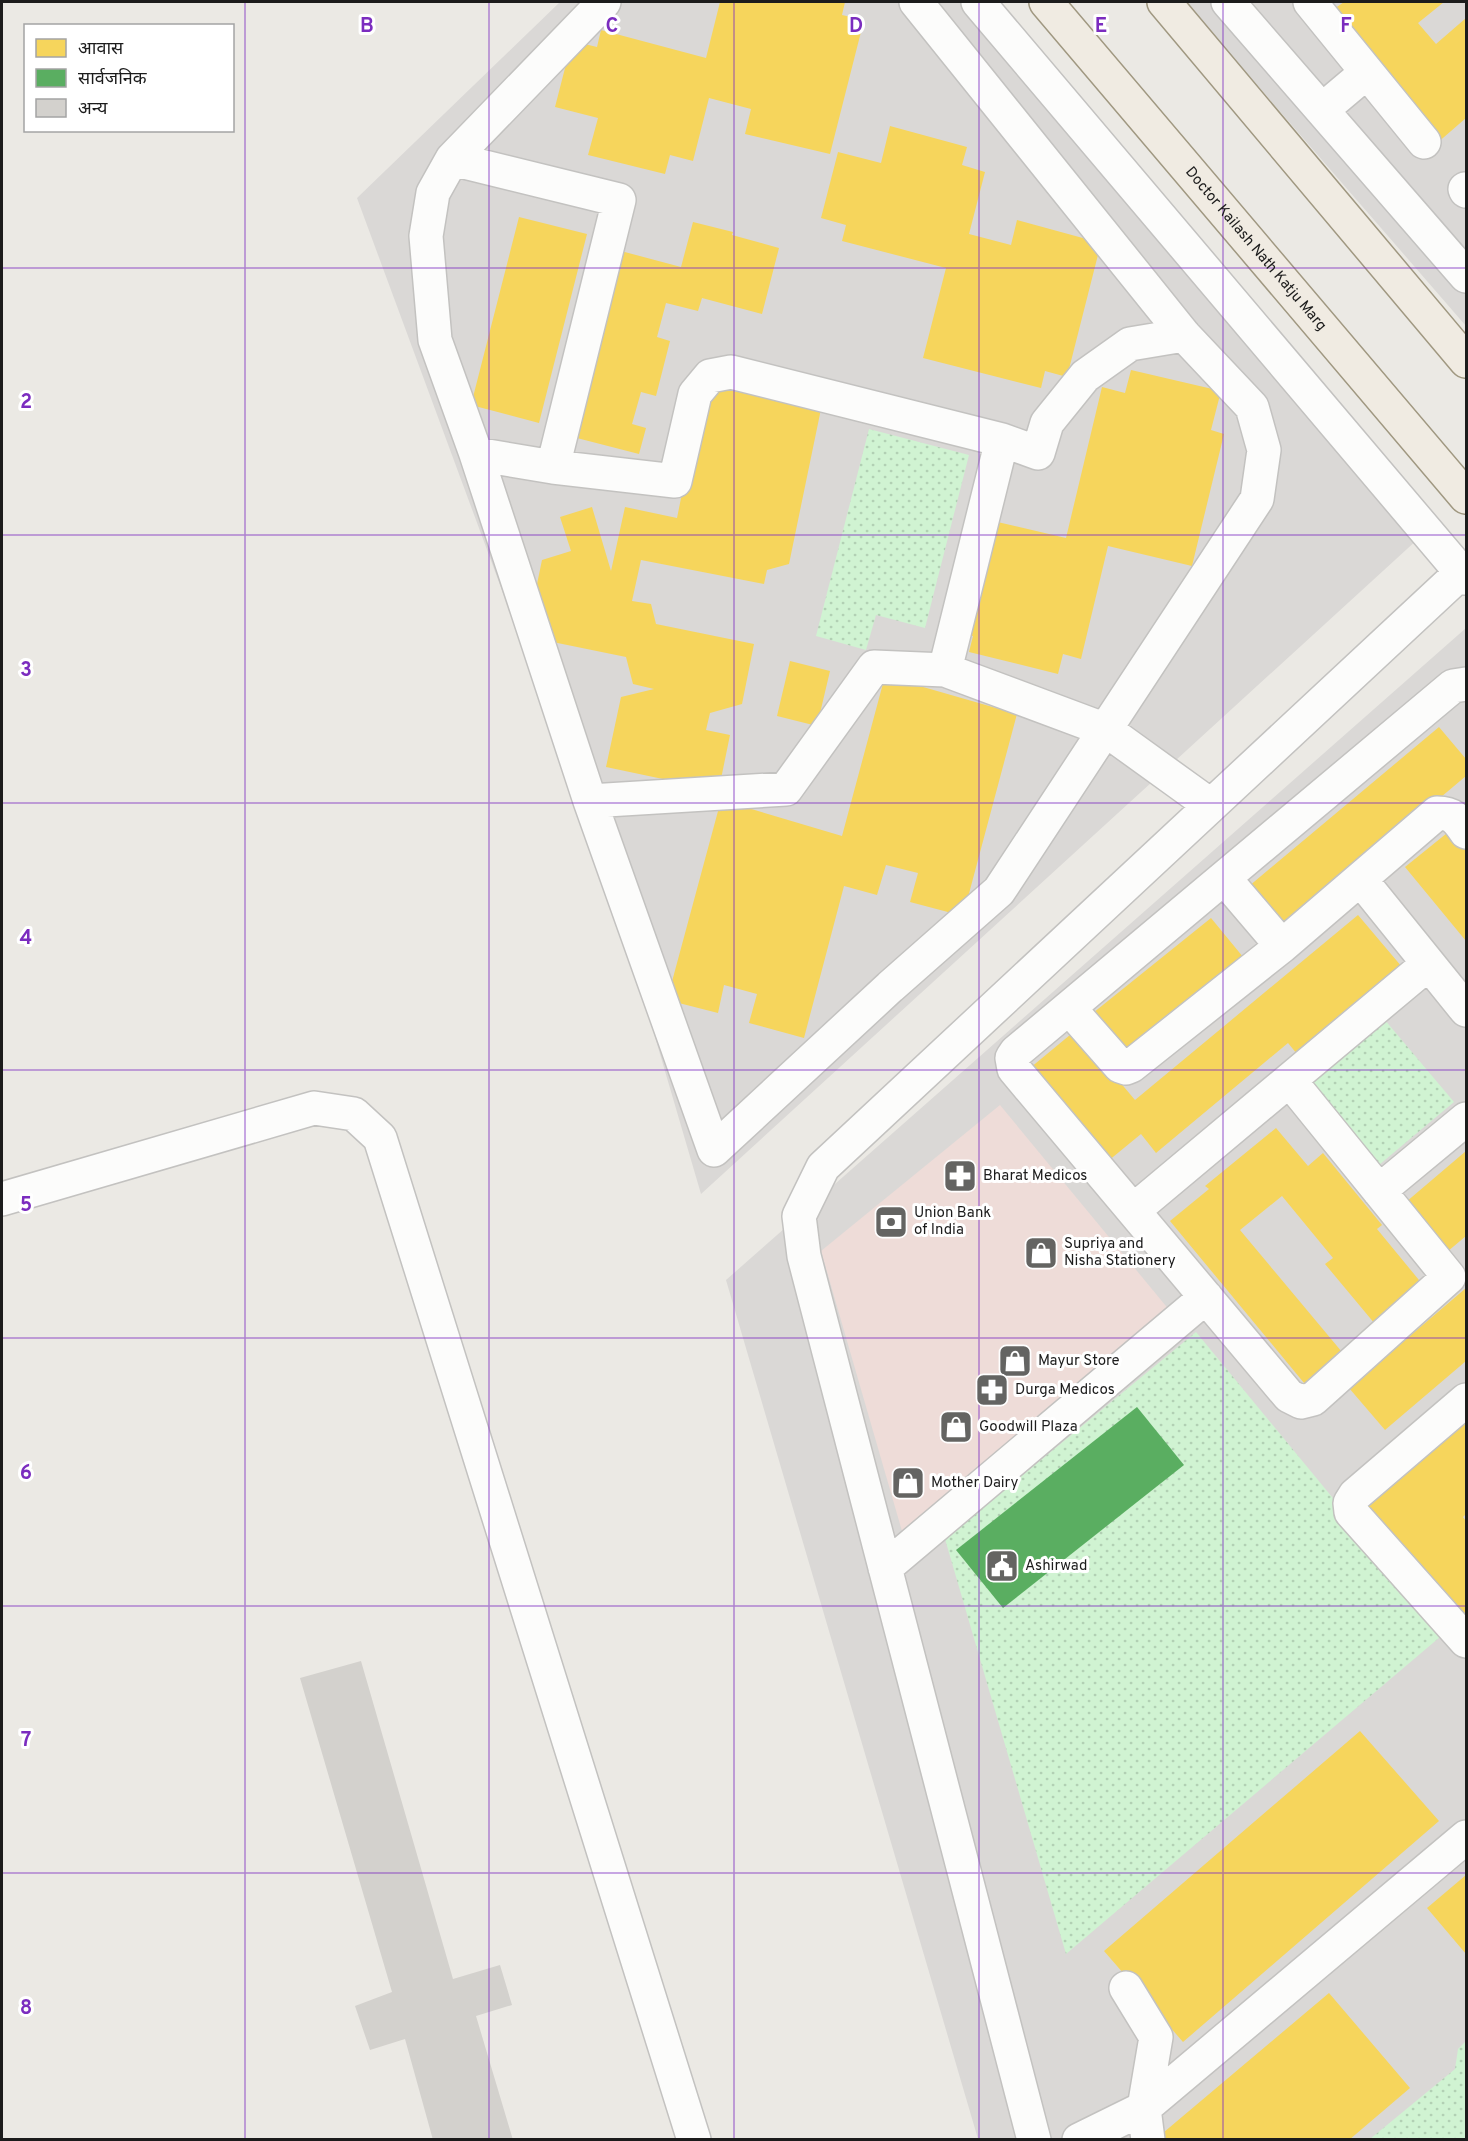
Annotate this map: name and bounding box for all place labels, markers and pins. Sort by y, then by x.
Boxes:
pharmacy icon: Bharat Medicos [942,1158,978,1194]
place label: Bharat Medicos [983,1167,1087,1186]
bank icon: Union Bank of India [873,1204,909,1240]
place label: Union Bank of India [914,1204,991,1240]
shop icon: Supriya and Nisha Stationery [1023,1235,1059,1271]
place label: Supriya and Nisha Stationery [1064,1235,1176,1271]
shop icon: Mayur Store [997,1343,1033,1379]
place label: Mayur Store [1038,1352,1120,1371]
pharmacy icon: Durga Medicos [974,1372,1010,1408]
place label: Durga Medicos [1015,1381,1115,1400]
shop icon: Goodwill Plaza [938,1409,974,1445]
place label: Goodwill Plaza [979,1418,1078,1437]
shop icon: Mother Dairy [890,1465,926,1501]
place label: Mother Dairy [931,1474,1019,1493]
public building icon: Ashirwad [984,1548,1020,1584]
place label: Ashirwad [1025,1557,1087,1576]

